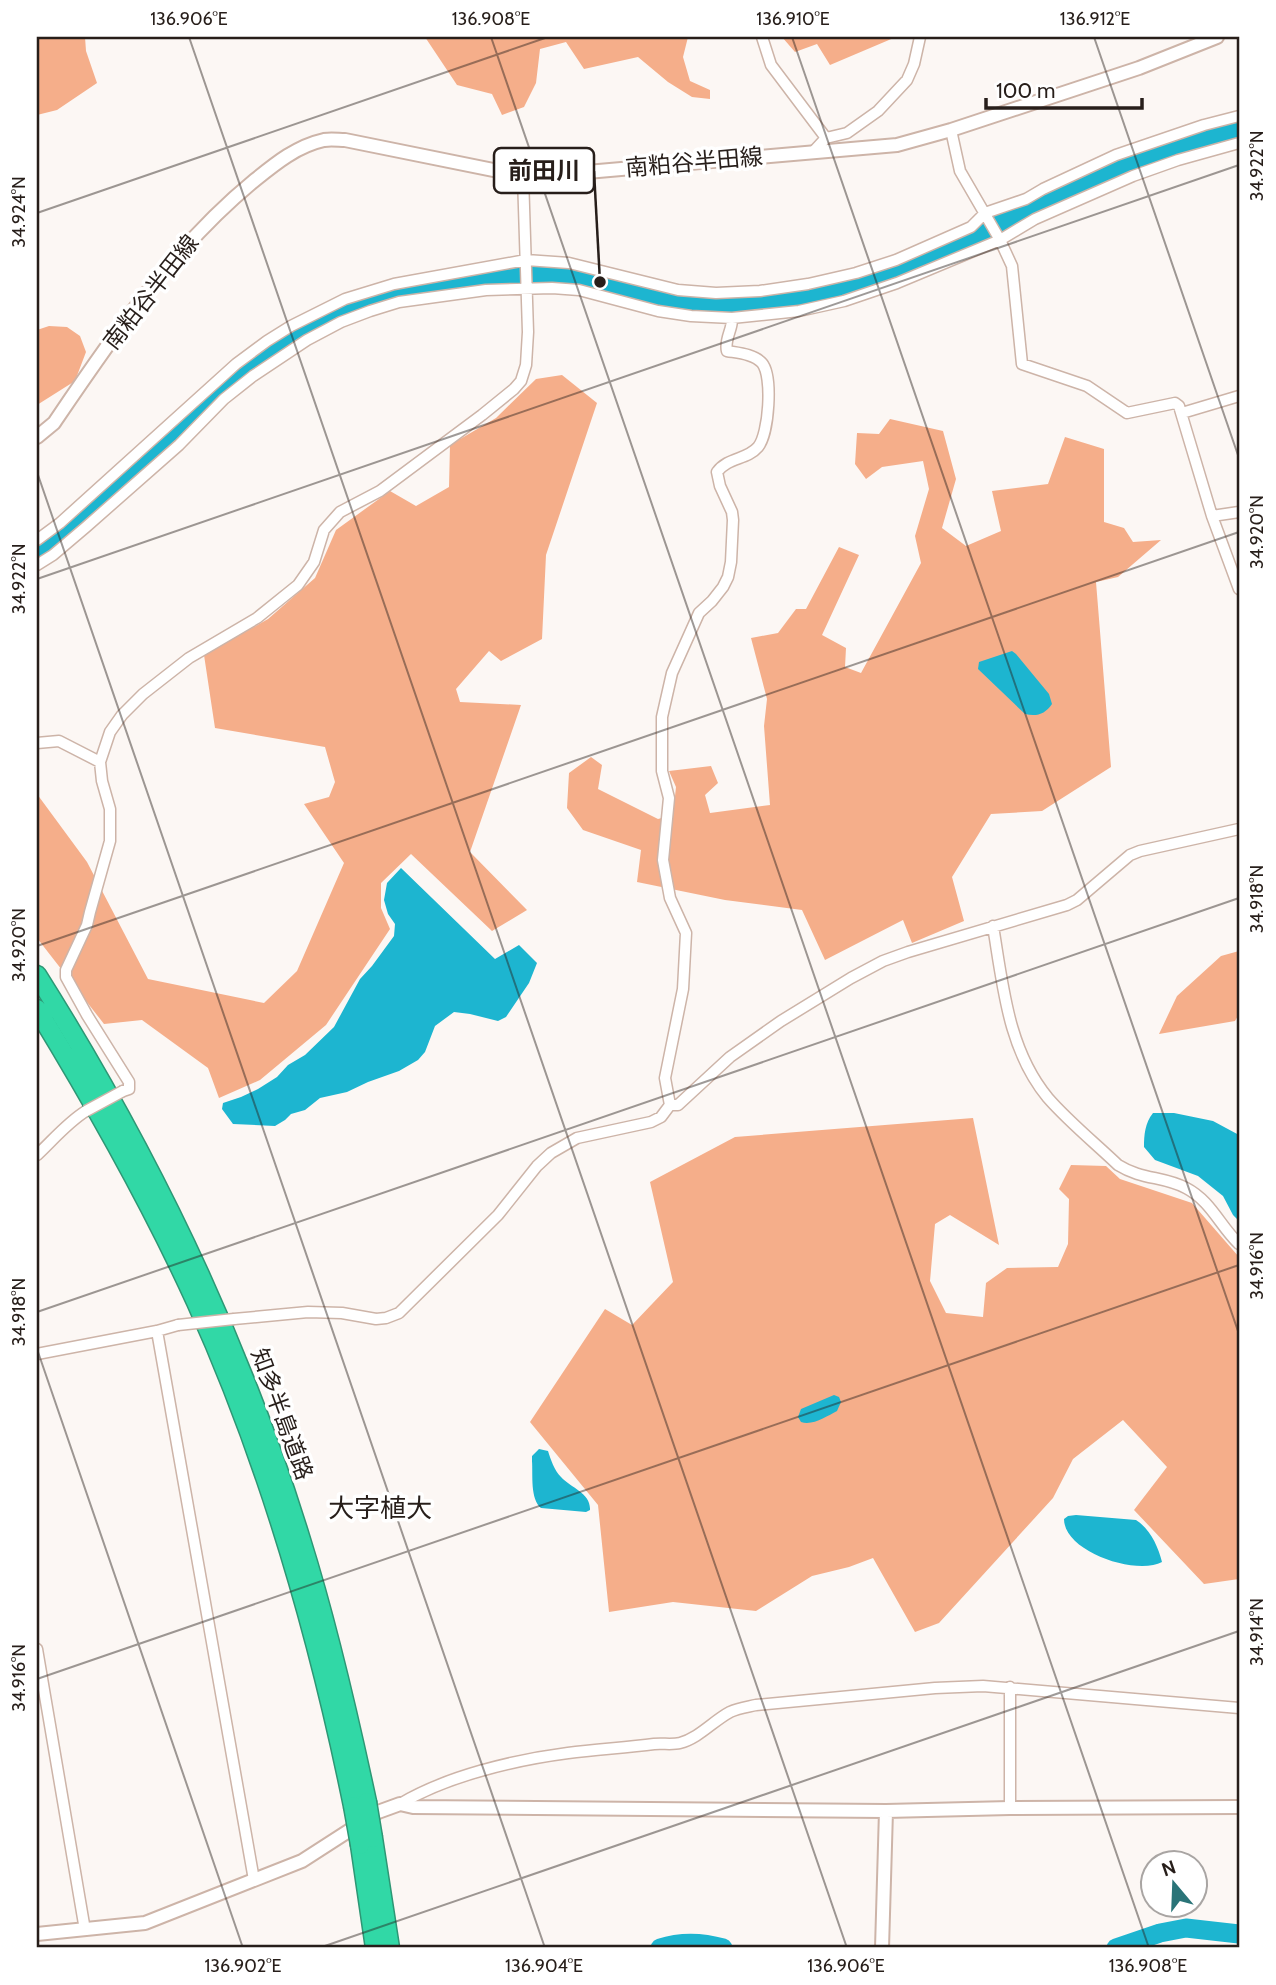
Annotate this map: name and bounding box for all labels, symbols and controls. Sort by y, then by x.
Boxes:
text: 136.906°E [150,8,228,30]
text: 136.908°E [452,8,530,30]
text: 136.910°E [756,8,830,30]
text: 136.912°E [1060,8,1130,30]
scale bar [986,66,1141,110]
text: 100 m [996,78,1055,103]
text: 34.922°N [1246,131,1268,201]
street label: 南粕谷半田線 [624,142,764,182]
callout: 前田川 [494,148,594,193]
text: 前田川 [508,156,580,185]
text: 34.924°N [8,176,30,248]
street label: 南粕谷半田線 [97,229,205,355]
text: 34.920°N [1246,495,1268,569]
text: 34.922°N [8,544,30,614]
text: 34.918°N [1246,865,1268,933]
text: 34.920°N [8,908,30,982]
text: 34.916°N [1246,1232,1268,1300]
text: 34.918°N [8,1278,30,1346]
street label: 知多半島道路 [245,1344,319,1484]
district label: 大字植大 [328,1492,432,1524]
text: 34.914°N [1246,1598,1268,1666]
text: 34.916°N [8,1644,30,1712]
north arrow [1140,1848,1210,1918]
text: N [1159,1855,1179,1881]
text: 136.902°E [204,1955,282,1977]
text: 136.904°E [505,1955,583,1977]
text: 136.906°E [807,1955,885,1977]
text: 136.908°E [1109,1955,1187,1977]

